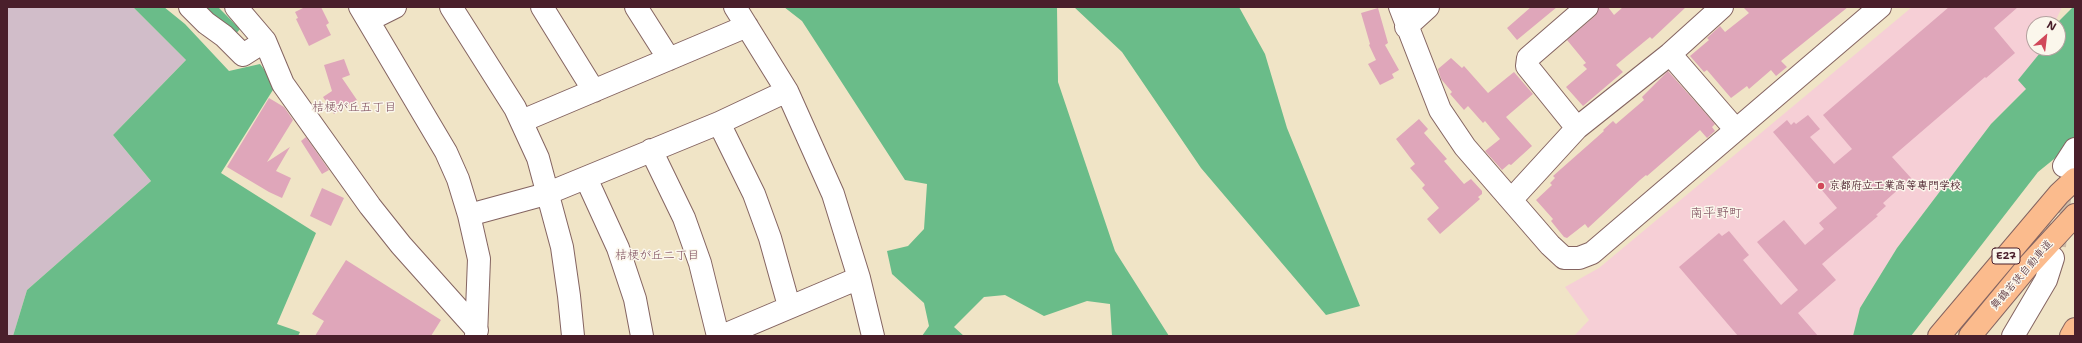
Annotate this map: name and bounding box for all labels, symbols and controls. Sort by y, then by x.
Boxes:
north arrow [2026,16,2066,56]
text: N [2044,17,2059,35]
district label: 桔梗が丘五丁目 [312,101,396,115]
place label: 京都府立工業高等専門学校 [1829,179,1961,193]
marker: 京都府立工業高等専門学校 [1816,181,1826,191]
district label: 南平野町 [1690,206,1742,222]
street label: 舞鶴若狭自動車道 [1988,237,2056,313]
road number: E27 [1992,248,2020,264]
district label: 桔梗が丘二丁目 [615,249,699,263]

